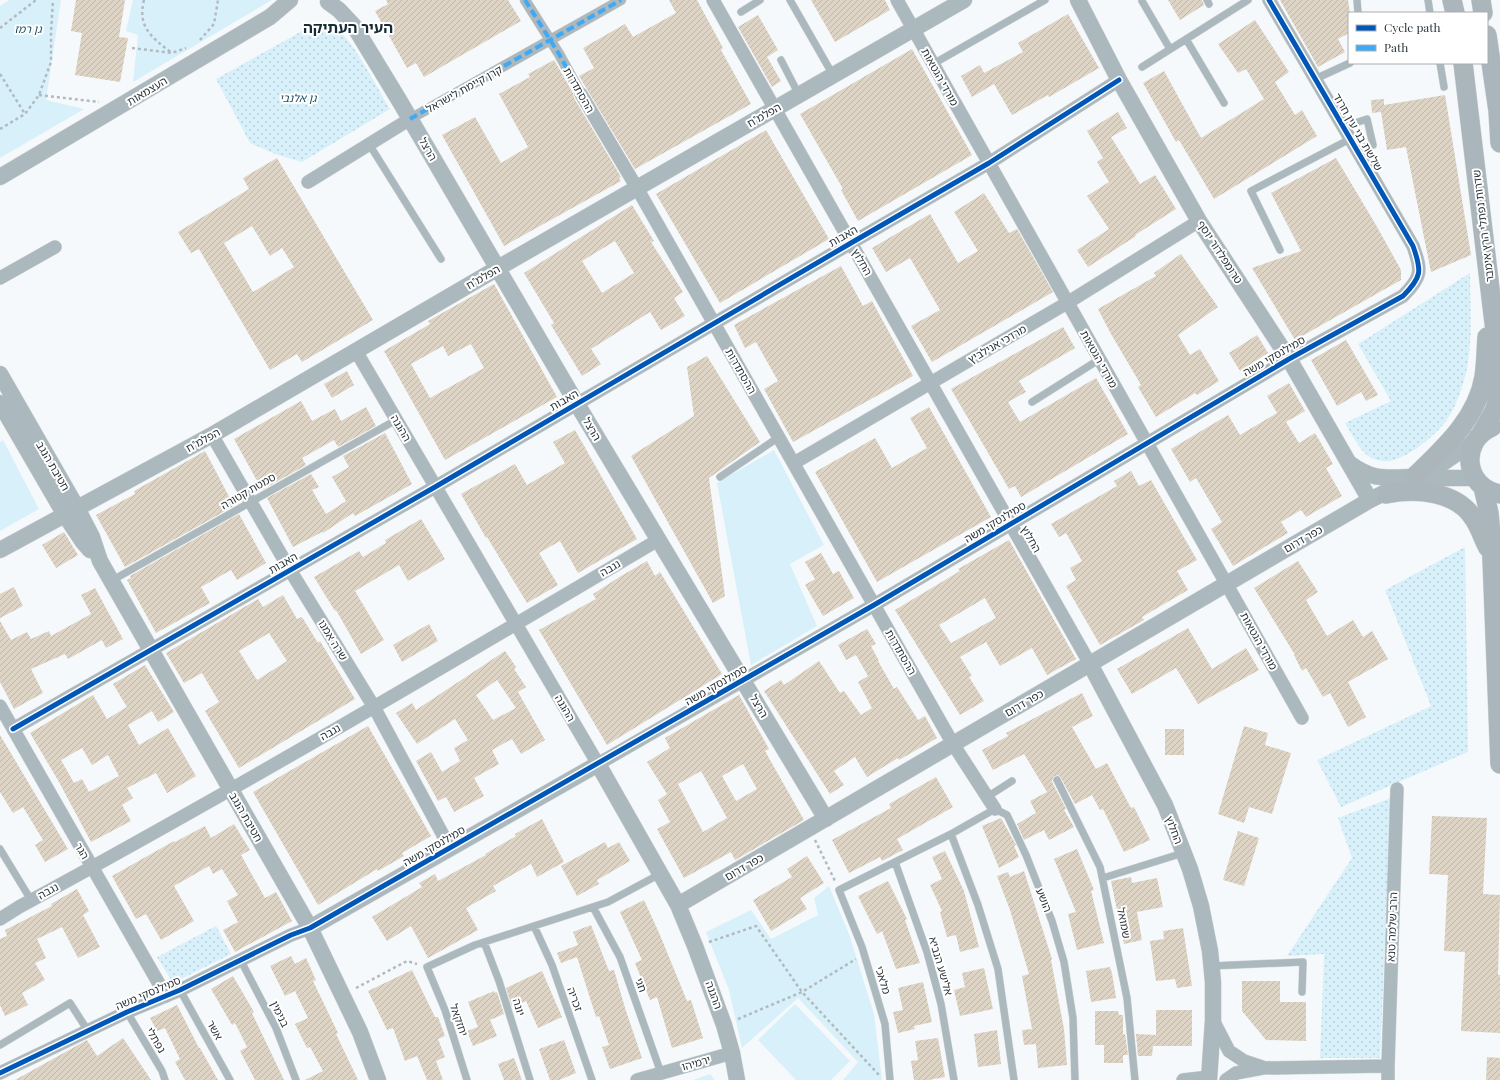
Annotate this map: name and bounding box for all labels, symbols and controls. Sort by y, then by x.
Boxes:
legend [1348,12,1488,64]
district label: העיר העתיקה [303,17,393,37]
text: Cycle path [1384,19,1441,35]
park label: גן רמז [14,21,42,36]
text: Path [1384,39,1408,55]
street label: מורדי הגטאות [918,45,962,108]
street label: קרן קיימת לישראל [423,61,505,116]
street label: ההסתדרות [560,64,598,115]
street label: העצמאות [124,73,170,108]
park label: גן אלנבי [280,90,317,105]
street label: שלשת בני עין חרוד [1330,90,1387,173]
street label: הפלמ"ח [744,99,784,130]
street label: הרצל [416,134,441,163]
street label: שדרות נפתלי הרץ אימבר [1468,169,1497,283]
street label: טרומפלדור יוסף [1194,217,1247,286]
street label: האבות [826,221,860,250]
street label: החלוץ [849,245,876,278]
street label: הפלמ"ח [463,261,503,292]
street label: מרדכי אנילביץ [965,321,1029,366]
street label: מורדי הגטאות [1077,327,1121,390]
street label: סמילנסקי משה [1240,332,1308,379]
street label: ההסתדרות [722,345,760,396]
street label: האבות [547,385,581,414]
street label: ההגנה [388,411,415,444]
street label: הרצל [580,414,605,443]
street label: הפלמ"ח [183,424,223,455]
street label: חטיבת הנגב [33,438,74,493]
street label: סמטת קטורה [217,469,278,512]
street label: סמילנסקי משה [961,497,1028,546]
street label: כפר דרום [1281,521,1325,556]
street label: החלוץ [1018,522,1045,555]
street label: האבות [266,548,300,577]
street label: נגבה [597,556,623,580]
street label: מורדי הגטאות [1237,609,1281,672]
street label: שרה אמנו [315,617,352,663]
street label: ההסתדרות [882,626,920,677]
street label: סמילנסקי משה [682,661,750,708]
street label: כפר דרום [1002,685,1046,720]
street label: ההגנה [552,691,579,724]
street label: הרצל [747,691,772,720]
street label: נגבה [317,720,343,743]
street label: חטיבת הנגב [226,789,267,844]
street label: החלוץ [1162,814,1187,846]
street label: סמילנסקי משה [400,822,468,869]
street label: הגר [72,840,93,862]
street label: כפר דרום [722,849,766,884]
street label: נגבה [35,879,61,902]
street label: הושע [1033,886,1056,914]
street label: הרב שלמה טנא [1383,892,1400,962]
street label: שמואל [1114,906,1135,940]
street label: אלישע הנביא [926,935,957,997]
street label: מלאכי [872,964,895,996]
street label: סמילנסקי משה [113,972,183,1013]
street label: חגי [632,976,651,994]
street label: ההגנה [702,979,727,1011]
street label: זכריה [564,985,587,1013]
street label: יונה [510,996,529,1017]
street label: בנימין [268,998,293,1029]
street label: יחזקאל [447,1002,472,1038]
street label: אשר [204,1017,227,1042]
street label: נפתלי [143,1024,170,1055]
street label: ירמיהו [680,1051,712,1074]

